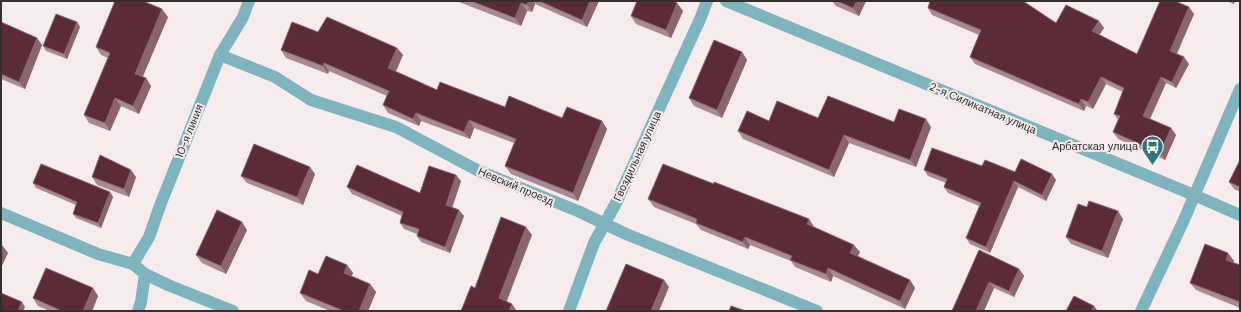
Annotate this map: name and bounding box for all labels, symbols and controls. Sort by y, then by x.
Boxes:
street label: 2-я Силикатная улица [927,79,1040,137]
street label: 10-я линия [172,102,206,160]
street label: Гвоздильная улица [610,108,664,203]
bus stop icon: Арбатская улица [1140,133,1166,166]
place label: Арбатская улица [1052,139,1139,153]
street label: Невский проезд [476,164,556,208]

